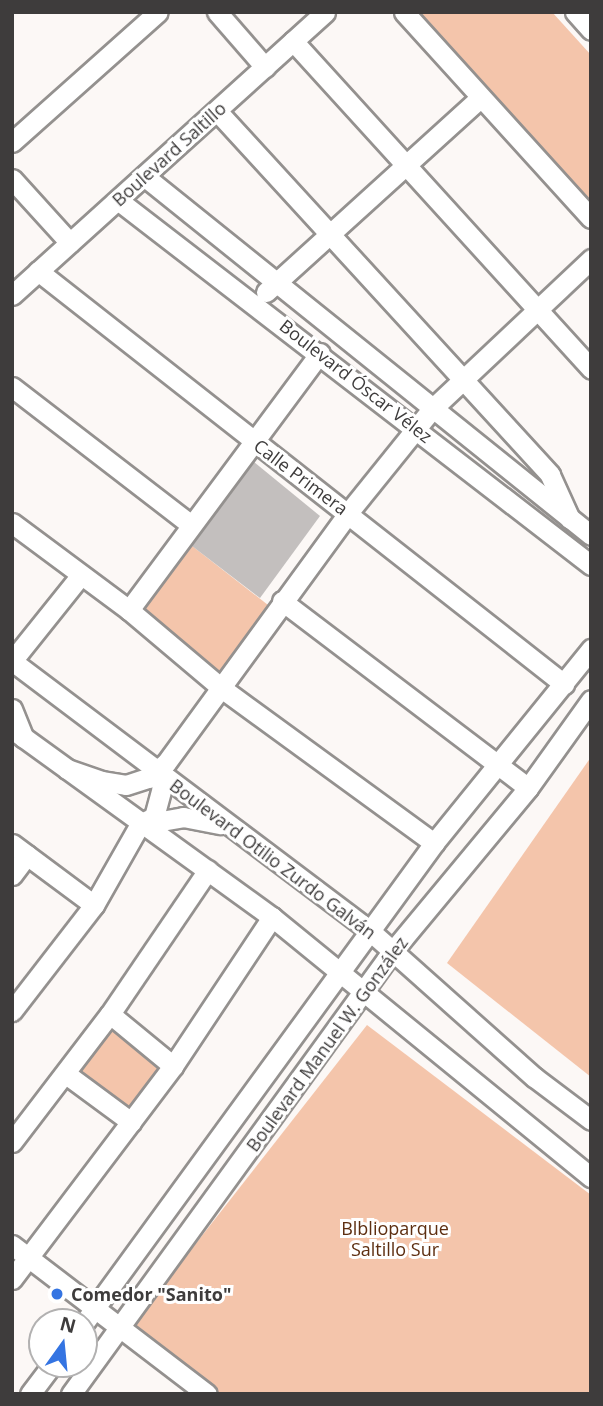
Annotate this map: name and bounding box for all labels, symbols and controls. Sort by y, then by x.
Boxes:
street label: Boulevard Saltillo [108,97,230,211]
street label: Boulevard Óscar Vélez [276,315,436,447]
street label: Calle Primera [250,435,352,519]
street label: Boulevard Otilio Zurdo Galván [166,774,380,944]
street label: Boulevard Manuel W. González [242,932,412,1156]
park label: Blblioparque Saltillo Sur [341,1218,449,1260]
place label: Comedor "Sanito" [71,1283,231,1305]
marker: Comedor "Sanito" [49,1286,65,1302]
north arrow [28,1308,98,1378]
text: N [57,1310,79,1339]

